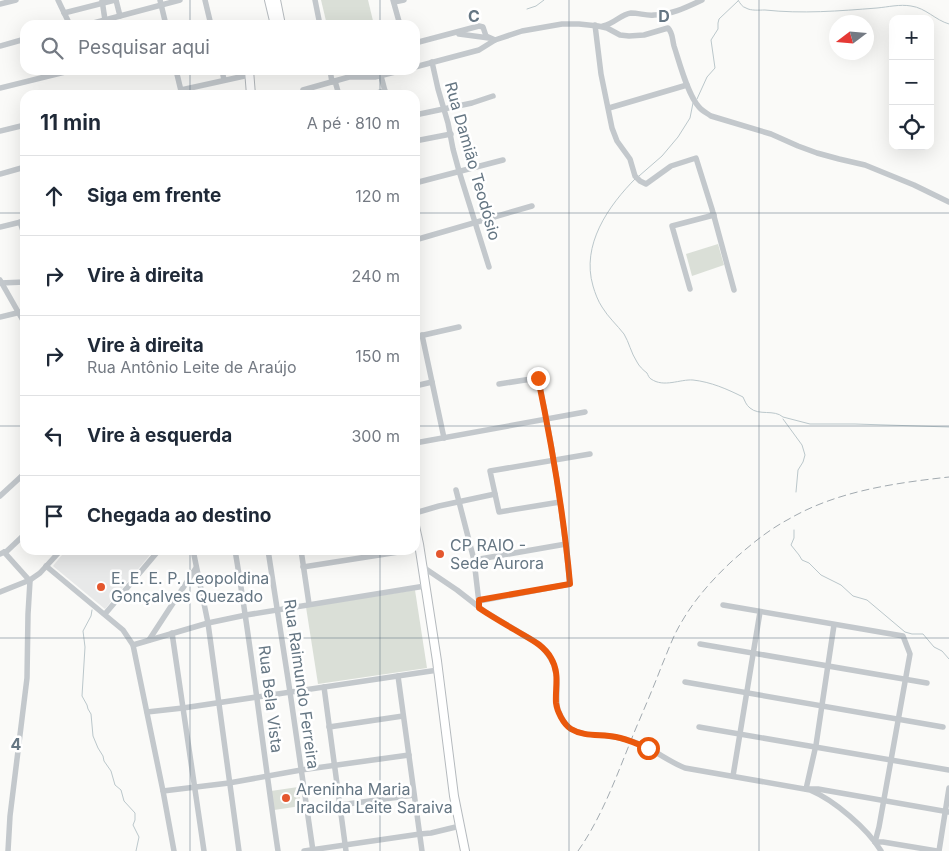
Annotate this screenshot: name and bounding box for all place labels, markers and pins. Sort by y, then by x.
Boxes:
place label: CP RAIO - Sede Aurora [450,535,544,573]
marker: CP RAIO - Sede Aurora [434,548,446,560]
place label: E. E. E. P. Leopoldina Gonçalves Quezado [111,568,269,606]
marker: E. E. E. P. Leopoldina Gonçalves Quezado [95,581,107,593]
place label: Areninha Maria Iracilda Leite Saraiva [296,779,453,817]
marker: Areninha Maria Iracilda Leite Saraiva [280,792,292,804]

